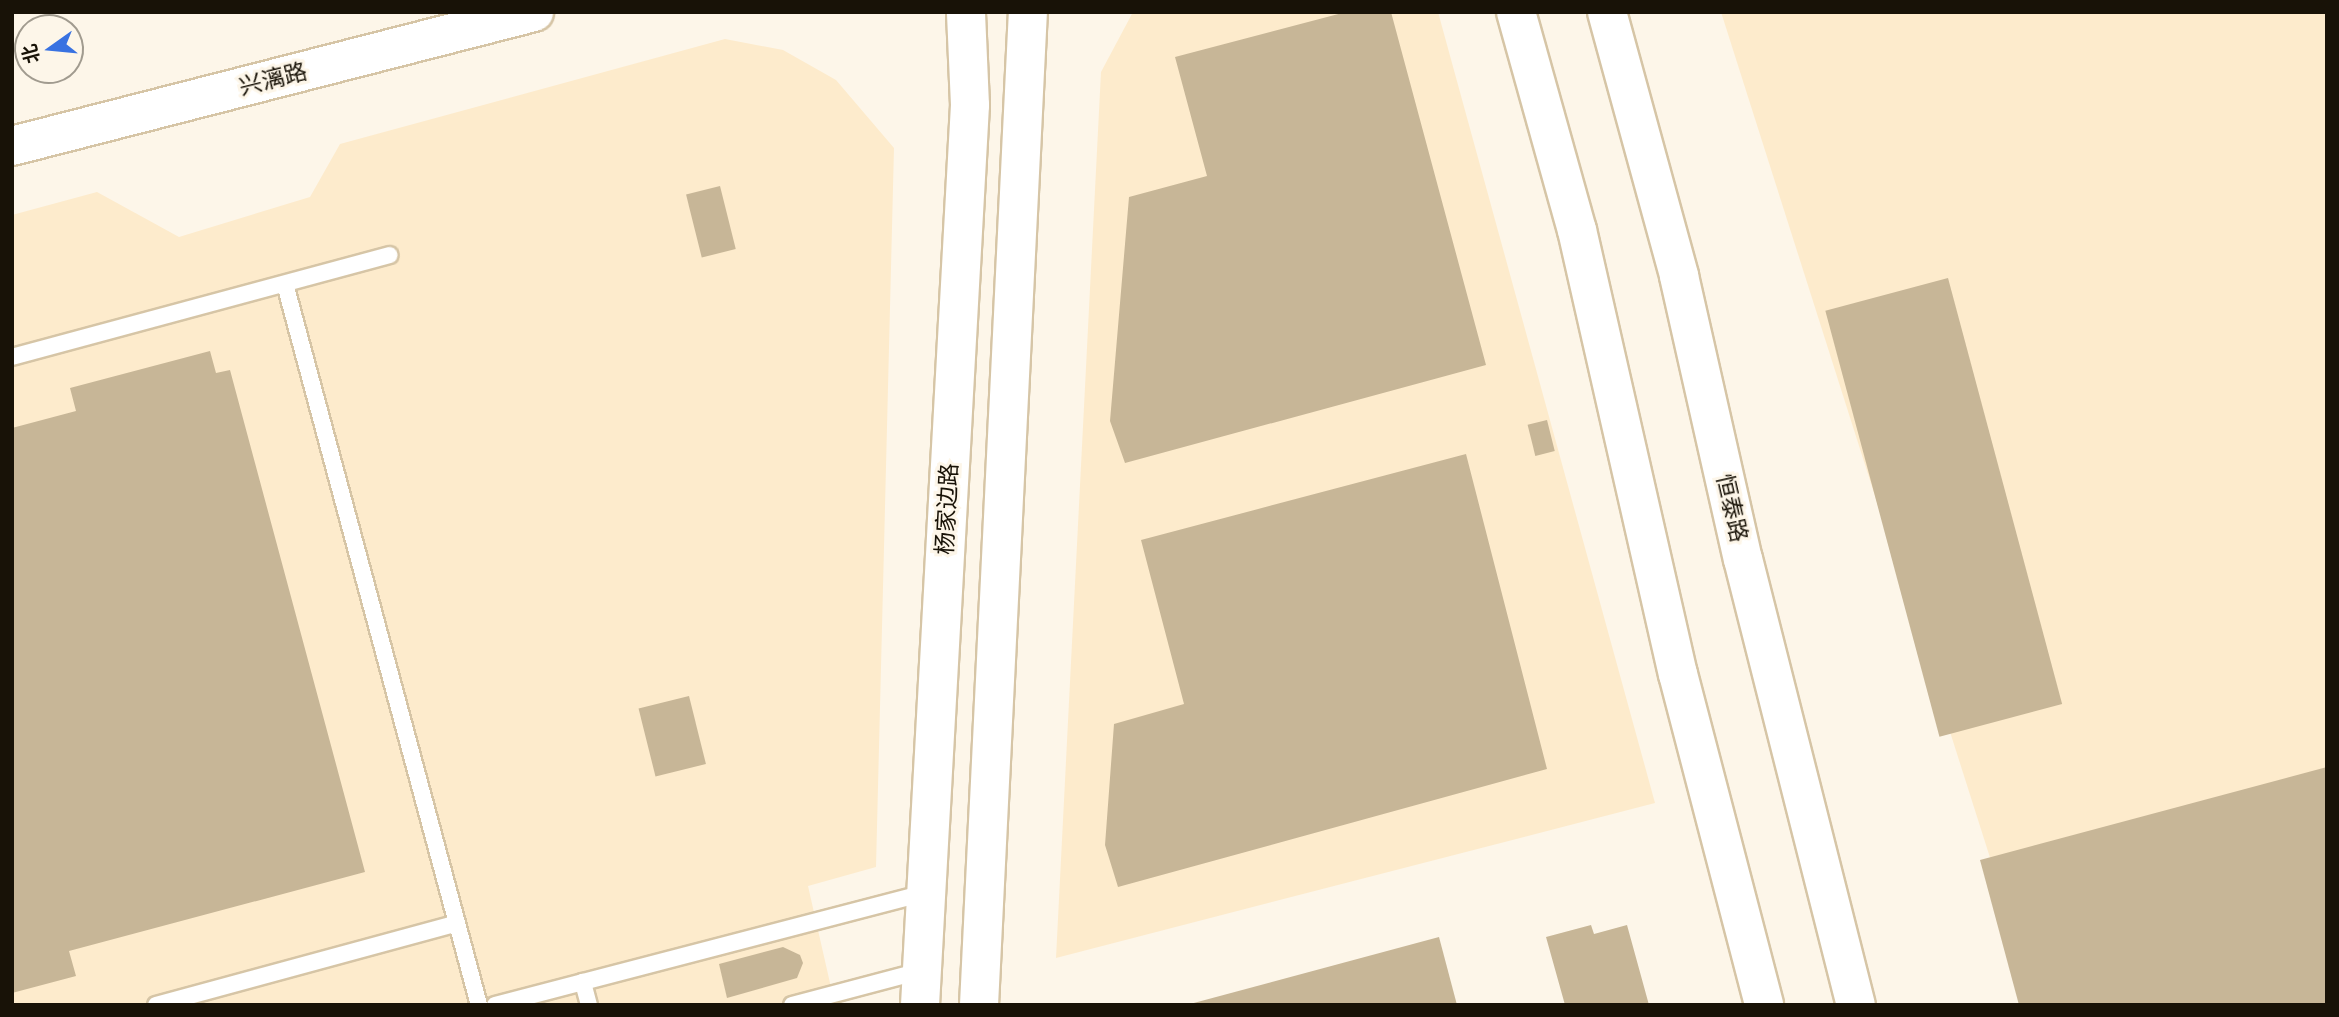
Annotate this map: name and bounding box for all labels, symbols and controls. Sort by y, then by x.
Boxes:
north arrow [14,14,84,84]
text: 北 [18,42,44,66]
street label: 兴漓路 [236,57,310,101]
street label: 杨家边路 [931,462,963,556]
street label: 恒泰路 [1711,471,1753,545]

